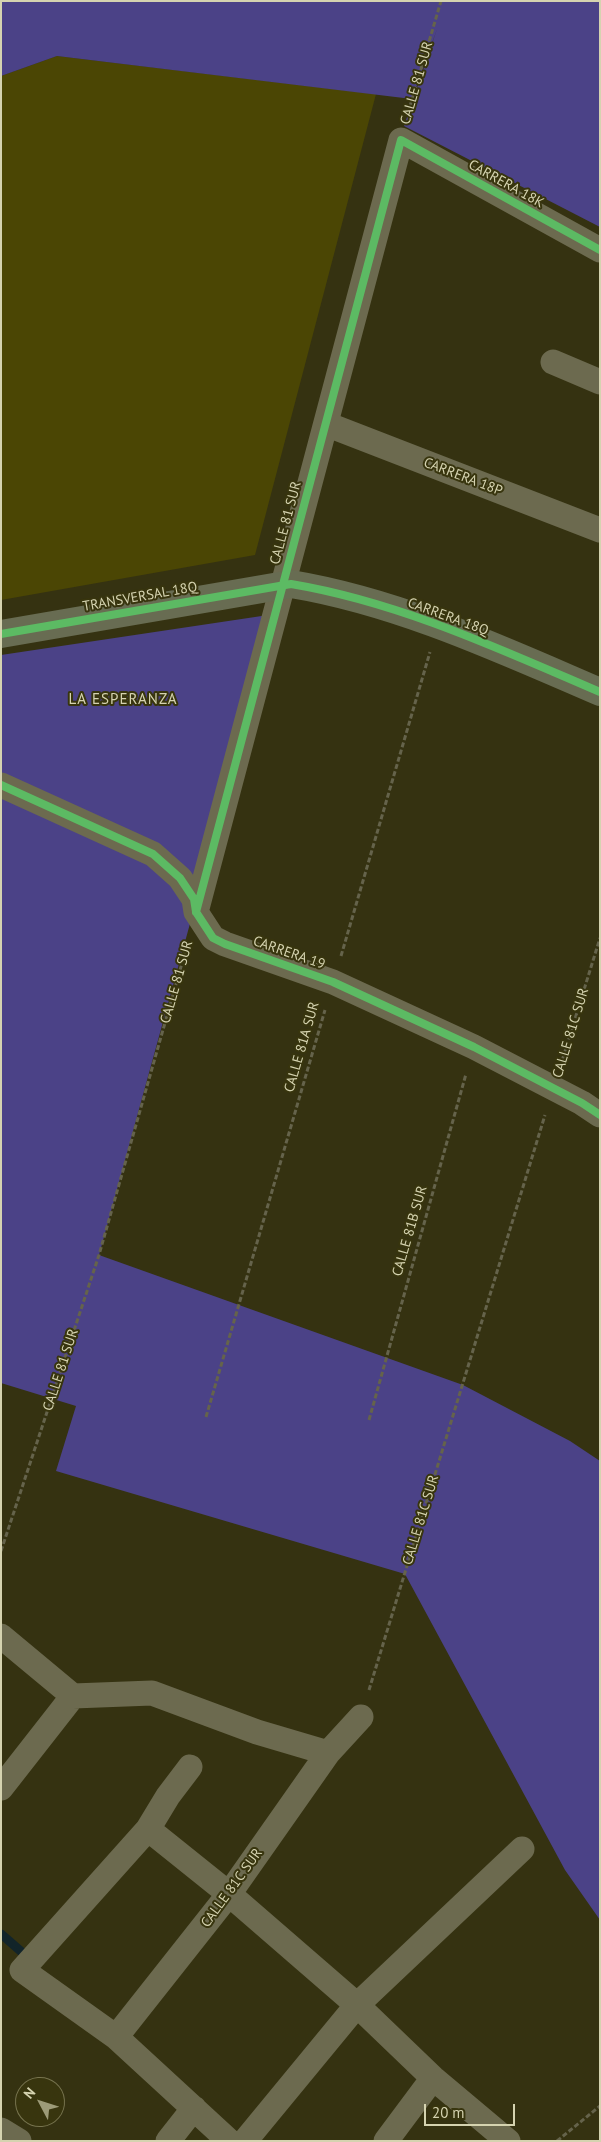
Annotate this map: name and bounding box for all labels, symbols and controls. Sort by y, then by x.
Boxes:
street label: CALLE 81 SUR [397,40,437,126]
street label: CARRERA 18K [465,156,547,212]
street label: CARRERA 18P [421,454,505,500]
street label: CALLE 81 SUR [267,480,305,566]
street label: TRANSVERSAL 18Q [81,579,199,615]
street label: CARRERA 18Q [405,595,491,639]
district label: LA ESPERANZA [67,691,179,709]
street label: CARRERA 19 [251,933,327,973]
street label: CALLE 81 SUR [157,939,197,1025]
street label: CALLE 81C SUR [549,986,593,1080]
street label: CALLE 81A SUR [281,1000,323,1094]
street label: CALLE 81B SUR [389,1184,431,1278]
street label: CALLE 81 SUR [40,1327,82,1413]
street label: CALLE 81C SUR [399,1473,443,1567]
street label: CALLE 81C SUR [198,1845,266,1931]
north arrow [15,2077,65,2127]
text: N [19,2084,39,2102]
scale bar [426,2094,517,2126]
text: 20 m [432,2103,465,2122]

